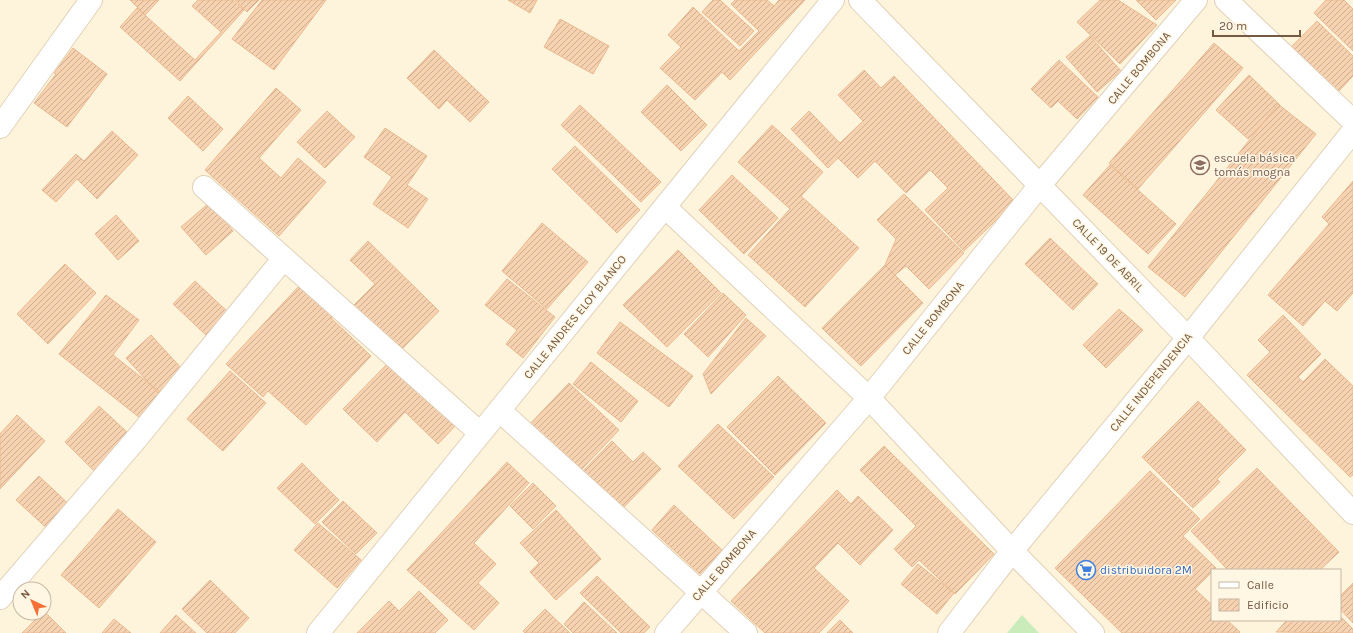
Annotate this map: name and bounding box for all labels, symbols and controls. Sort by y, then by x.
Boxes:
scale bar [1213,12,1300,38]
text: 20 m [1219,19,1247,33]
street label: CALLE BOMBONA [1104,29,1174,107]
place label: escuela básica tomás mogna [1214,151,1295,179]
school or university icon: escuela básica tomás mogna [1189,154,1211,176]
street label: CALLE 19 DE ABRIL [1069,215,1147,295]
street label: CALLE ANDRES ELOY BLANCO [521,252,629,382]
street label: CALLE BOMBONA [899,278,967,358]
street label: CALLE INDEPENDENCIA [1107,330,1195,434]
street label: CALLE BOMBONA [689,526,759,604]
supermarket icon: distribuidora 2M [1075,559,1097,581]
place label: distribuidora 2M [1100,563,1192,577]
legend [1211,569,1341,621]
text: Calle [1247,578,1274,592]
north arrow [12,581,52,621]
text: N [18,587,33,602]
text: Edificio [1247,598,1288,612]

